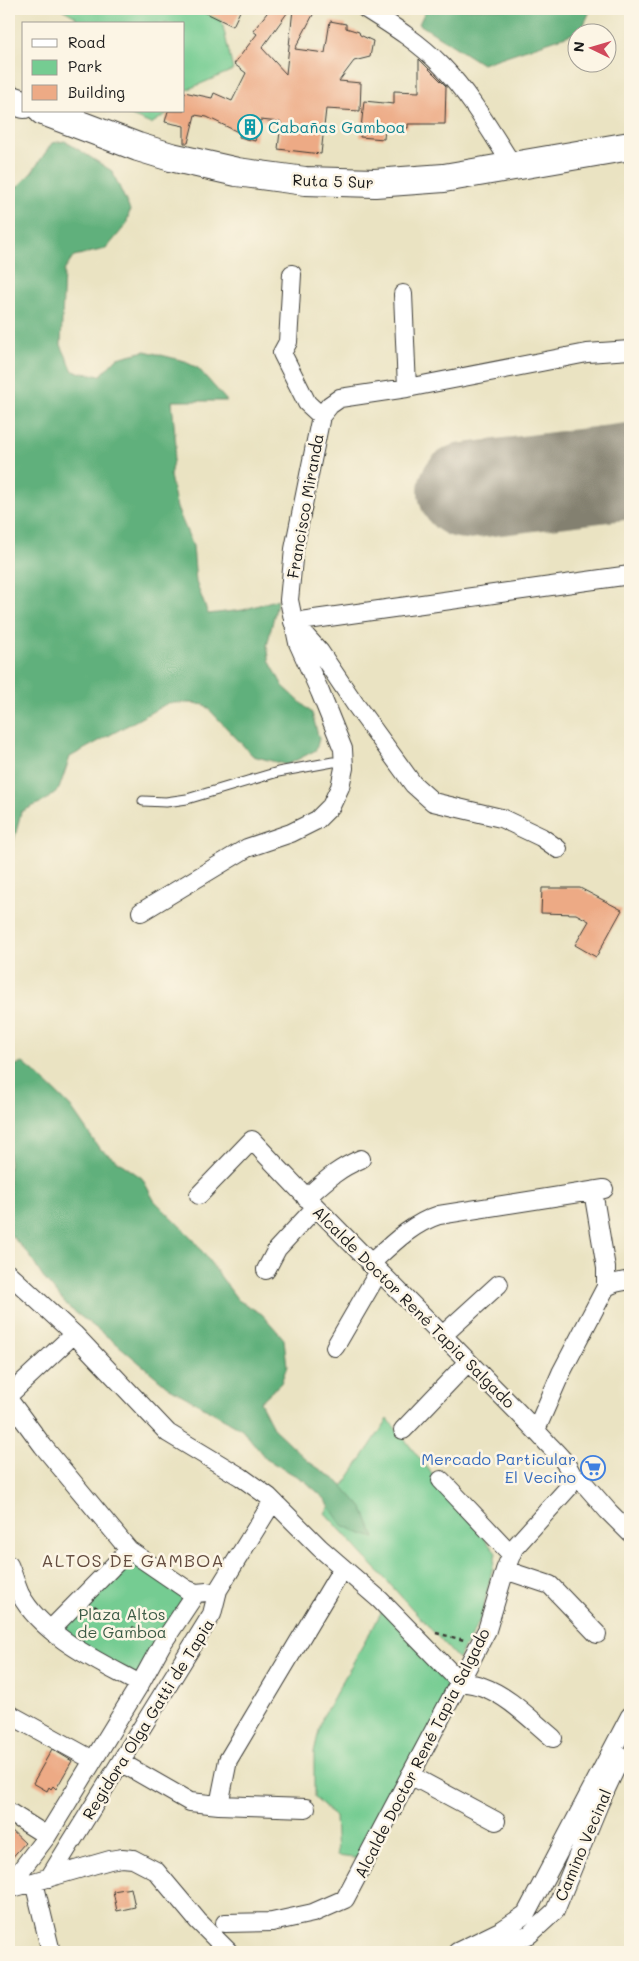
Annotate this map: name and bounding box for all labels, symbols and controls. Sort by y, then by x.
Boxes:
legend [22,22,185,112]
north arrow [566,22,616,72]
text: Road [68,32,105,52]
text: N [569,41,588,53]
text: Park [68,56,102,76]
text: Building [68,82,125,102]
building icon: Cabañas Gamboa [237,114,263,140]
place label: Cabañas Gamboa [268,116,406,137]
street label: Ruta 5 Sur [292,169,374,192]
street label: Francisco Miranda [281,432,328,580]
street label: Alcalde Doctor René Tapia Salgado [309,1201,520,1412]
place label: Mercado Particular El Vecino [421,1448,576,1487]
supermarket icon: Mercado Particular El Vecino [580,1455,606,1481]
district label: ALTOS DE GAMBOA [41,1548,225,1572]
park label: Plaza Altos de Gamboa [77,1603,167,1642]
street label: Regidora Olga Gatti de Tapia [77,1614,218,1823]
street label: Alcalde Doctor René Tapia Salgado [349,1624,494,1881]
street label: Camino Vecinal [549,1786,616,1904]

